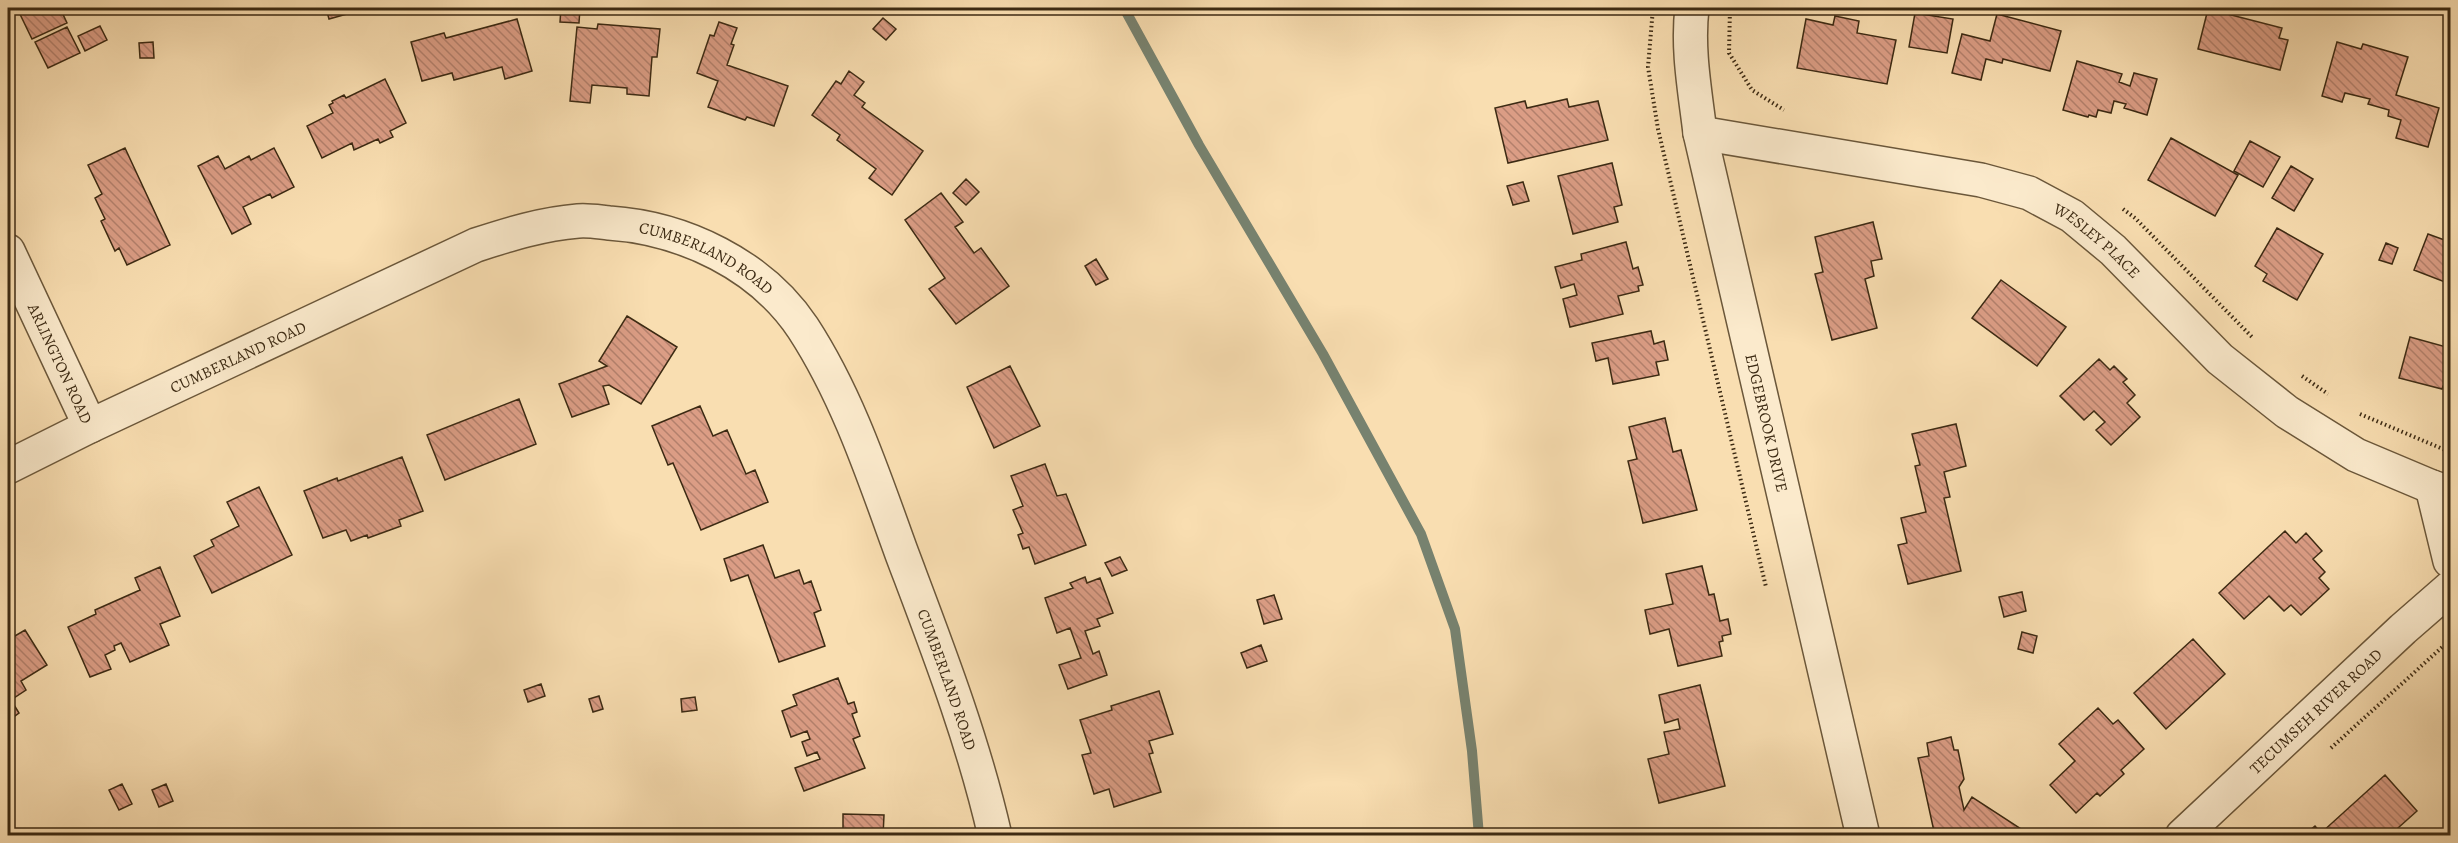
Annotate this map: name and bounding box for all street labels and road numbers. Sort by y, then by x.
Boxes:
street label: WESLEY PLACE [2049,198,2145,283]
street label: CUMBERLAND ROAD [637,217,778,300]
street label: ARLINGTON ROAD [22,299,97,427]
street label: CUMBERLAND ROAD [166,316,310,399]
street label: EDGEBROOK DRIVE [1740,352,1793,494]
street label: CUMBERLAND ROAD [912,606,981,753]
street label: TECUMSEH RIVER ROAD [2245,644,2387,779]

